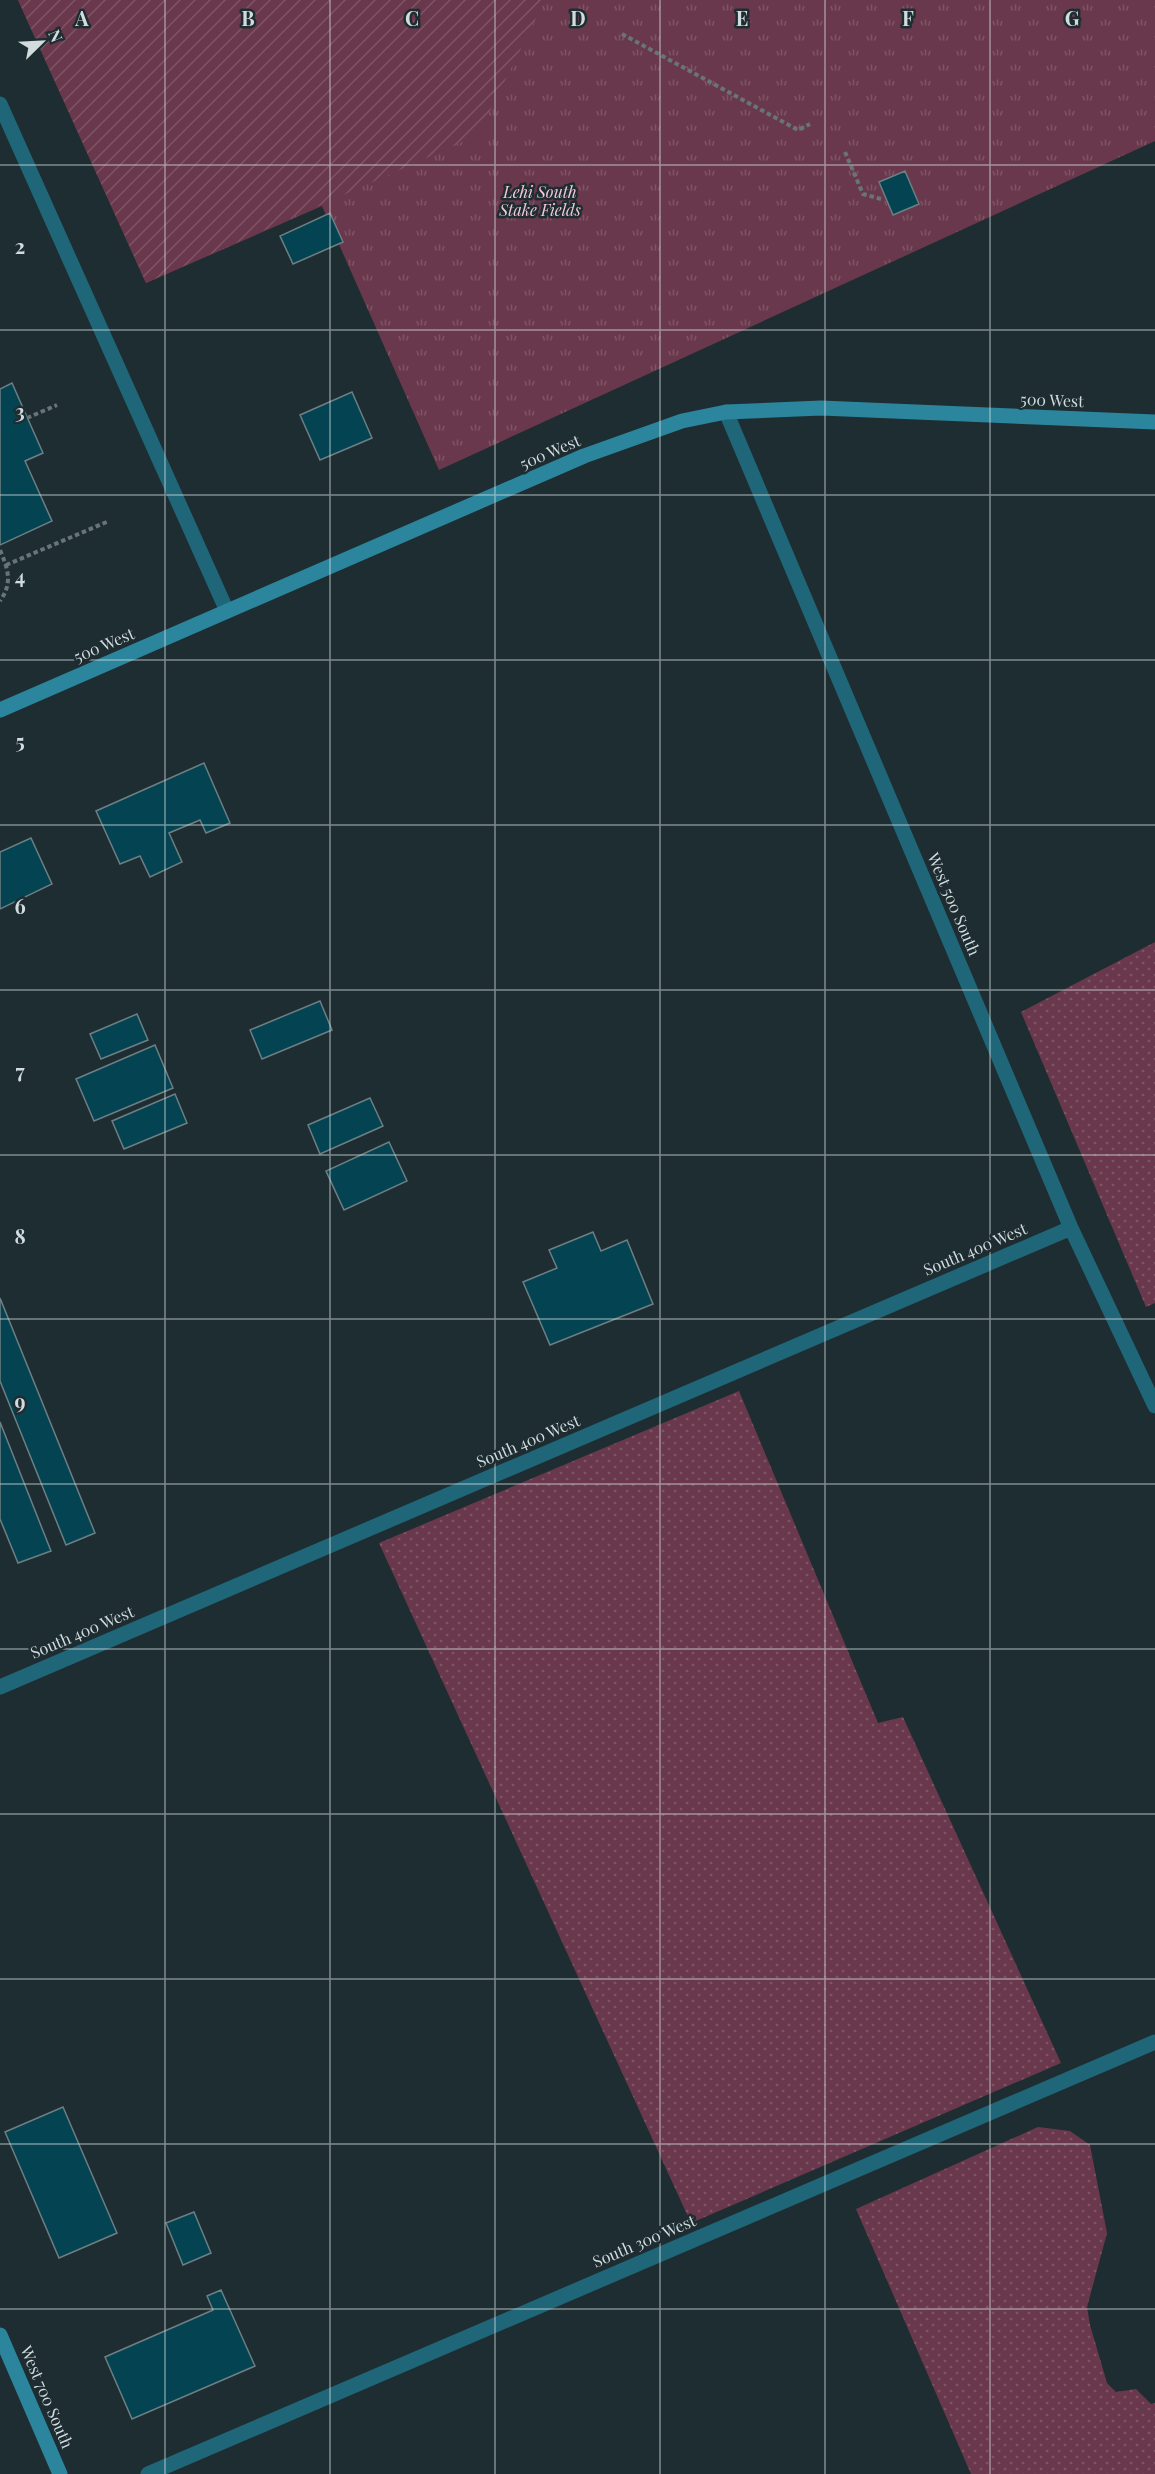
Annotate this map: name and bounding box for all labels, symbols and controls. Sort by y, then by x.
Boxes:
text: A [74,4,89,31]
text: B [241,4,255,31]
text: C [405,4,419,31]
text: D [570,4,586,31]
text: E [736,4,748,31]
text: F [902,4,914,31]
text: G [1065,4,1080,31]
north arrow [12,12,72,72]
text: N [44,26,68,46]
park label: Lehi South Stake Fields [498,181,581,220]
text: 2 [15,232,25,259]
street label: 500 West [1020,388,1084,411]
text: 3 [15,397,25,424]
street label: 500 West [516,429,583,474]
text: 4 [15,562,25,589]
street label: 500 West [70,622,137,667]
text: 5 [15,727,25,754]
street label: West 500 South [923,848,986,959]
text: 6 [14,892,26,919]
text: 7 [15,1057,25,1084]
street label: South 400 West [920,1217,1030,1280]
text: 8 [14,1222,26,1249]
text: 9 [14,1387,26,1414]
street label: South 400 West [473,1409,583,1472]
street label: South 400 West [27,1600,137,1663]
street label: South 300 West [589,2209,699,2272]
street label: West 700 South [16,2341,79,2452]

